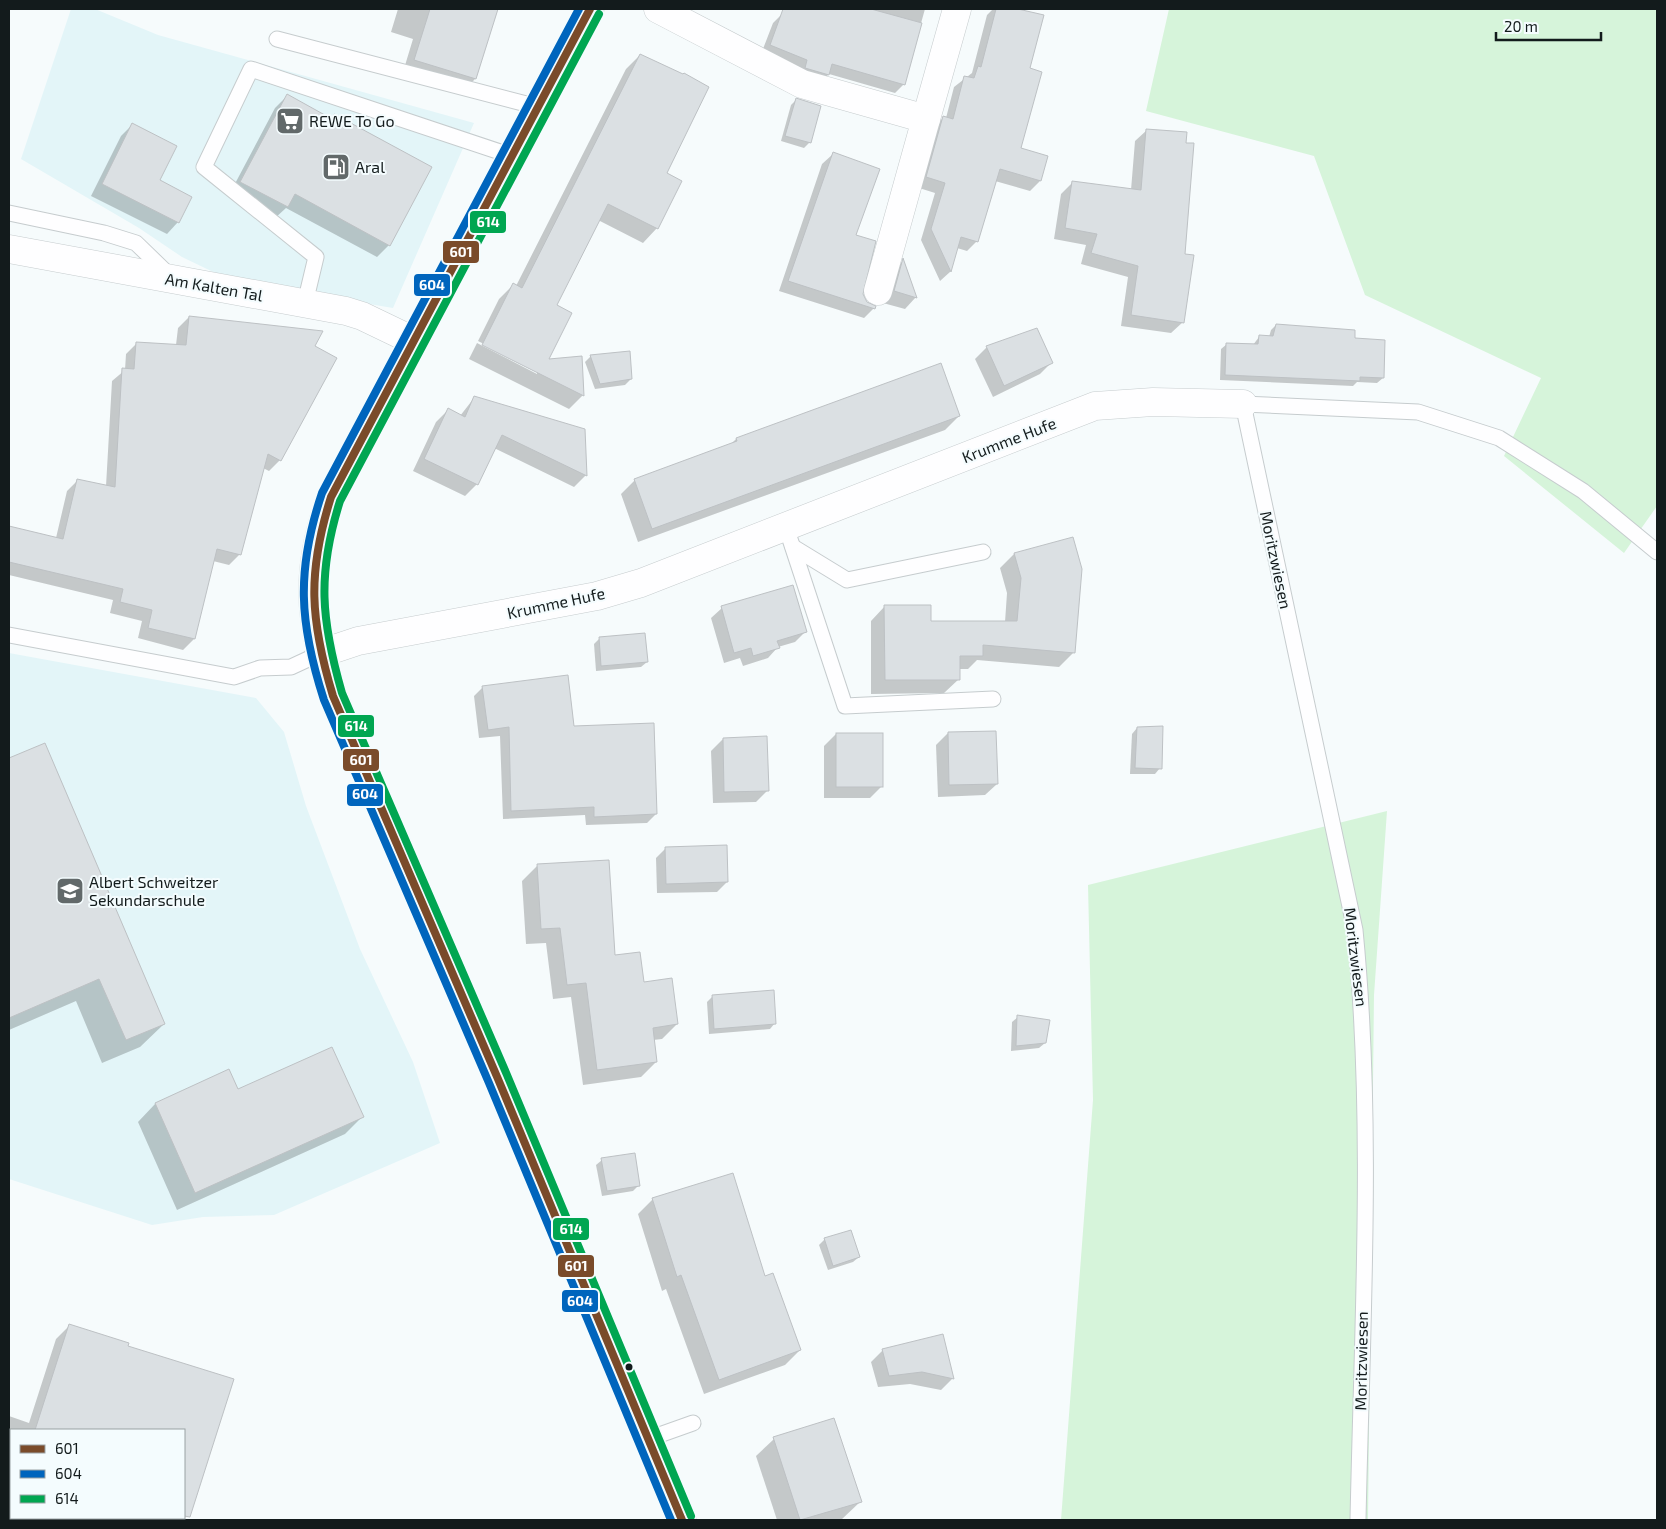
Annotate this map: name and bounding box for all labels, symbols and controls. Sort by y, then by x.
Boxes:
scale bar [1496,10,1601,42]
text: 20 m [1504,17,1538,35]
supermarket icon: REWE To Go [275,106,305,136]
place label: REWE To Go [309,111,394,130]
fuel station icon: Aral [321,152,351,182]
place label: Aral [355,157,385,176]
line badge: 614 [469,210,507,234]
text: 614 [476,213,500,230]
line badge: 601 [442,240,480,264]
text: 601 [449,243,473,260]
street label: Am Kalten Tal [164,269,265,304]
line badge: 604 [413,273,451,297]
text: 604 [419,276,445,293]
street label: Krumme Hufe [959,413,1059,466]
street label: Moritzwiesen [1257,509,1296,611]
street label: Krumme Hufe [505,583,607,622]
line badge: 614 [337,714,375,738]
text: 614 [344,717,368,734]
line badge: 601 [342,748,380,772]
text: 601 [349,751,373,768]
line badge: 604 [346,783,384,807]
text: 604 [352,785,378,802]
place label: Albert Schweitzer Sekundarschule [89,872,219,909]
school or university icon: Albert Schweitzer Sekundarschule [55,876,85,906]
street label: Moritzwiesen [1341,906,1372,1007]
line badge: 614 [552,1217,590,1241]
text: 614 [559,1220,583,1237]
line badge: 601 [557,1254,595,1278]
text: 601 [564,1257,588,1274]
line badge: 604 [561,1289,599,1313]
text: 604 [567,1292,593,1309]
street label: Moritzwiesen [1350,1311,1371,1411]
unlabelled marker [624,1362,634,1372]
legend [10,1429,185,1519]
text: 601 [55,1439,79,1457]
text: 604 [55,1464,82,1482]
text: 614 [55,1489,79,1507]

